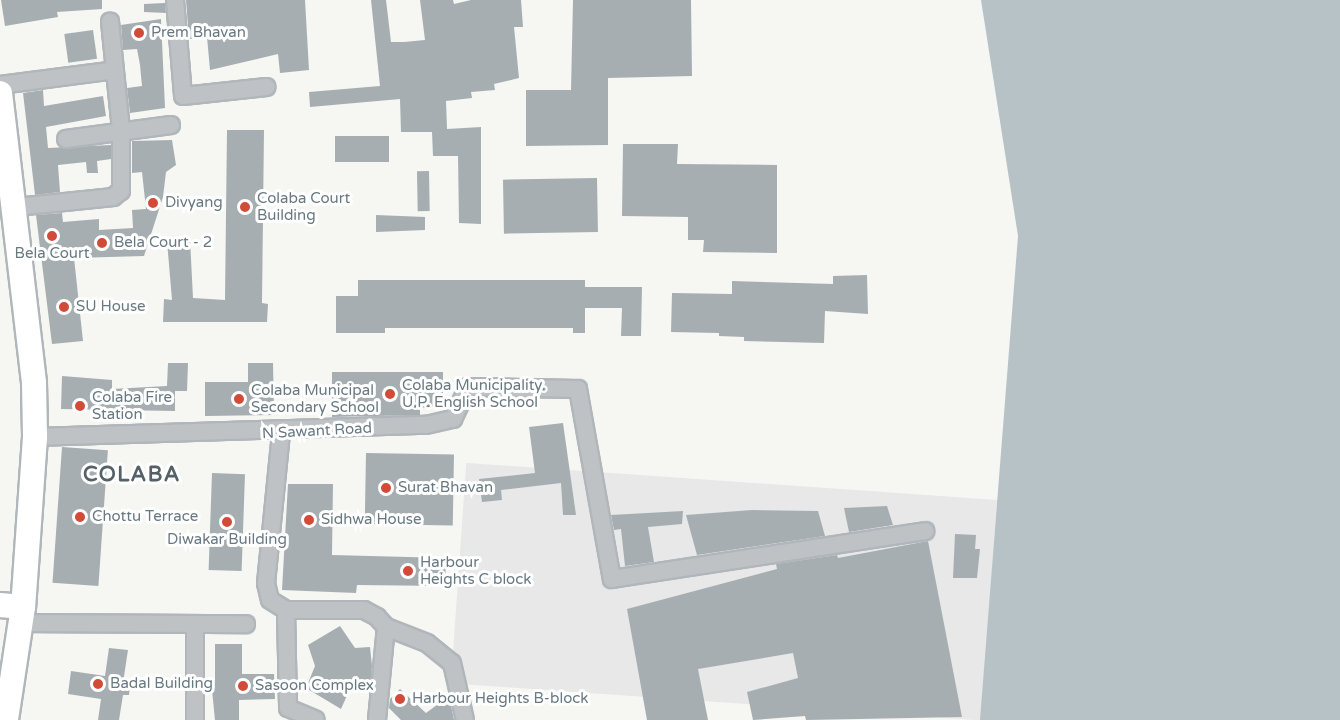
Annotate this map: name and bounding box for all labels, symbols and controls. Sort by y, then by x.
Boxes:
place label: Prem Bhavan [151,24,246,42]
marker: Prem Bhavan [132,26,146,40]
place label: Colaba Court Building [257,189,350,224]
place label: Divyang [165,194,223,212]
marker: Divyang [146,196,160,210]
marker: Colaba Court Building [238,200,252,214]
marker: Bela Court [45,229,59,243]
place label: Bela Court - 2 [114,234,212,252]
marker: Bela Court - 2 [95,236,109,250]
place label: Bela Court [15,245,89,263]
place label: SU House [76,298,146,316]
marker: SU House [57,300,71,314]
place label: Colaba Municipality. U.P. English School [402,376,546,411]
place label: Colaba Municipal Secondary School [251,381,379,416]
marker: Colaba Municipality. U.P. English School [383,387,397,401]
place label: Colaba Fire Station [92,388,172,423]
marker: Colaba Municipal Secondary School [232,392,246,406]
marker: Colaba Fire Station [73,399,87,413]
street label: N Sawant Road [262,419,372,443]
district label: COLABA [83,462,181,488]
place label: Surat Bhavan [398,479,493,497]
marker: Surat Bhavan [379,481,393,495]
place label: Chottu Terrace [92,508,198,526]
marker: Chottu Terrace [73,510,87,524]
place label: Sidhwa House [321,511,421,529]
marker: Sidhwa House [302,513,316,527]
marker: Diwakar Building [220,515,234,529]
place label: Diwakar Building [167,531,287,549]
place label: Harbour Heights C block [420,553,531,588]
marker: Harbour Heights C block [401,564,415,578]
place label: Badal Building [110,675,213,693]
marker: Badal Building [91,677,105,691]
place label: Sasoon Complex [255,677,374,695]
marker: Sasoon Complex [236,679,250,693]
place label: Harbour Heights B-block [412,690,588,708]
marker: Harbour Heights B-block [393,692,407,706]

